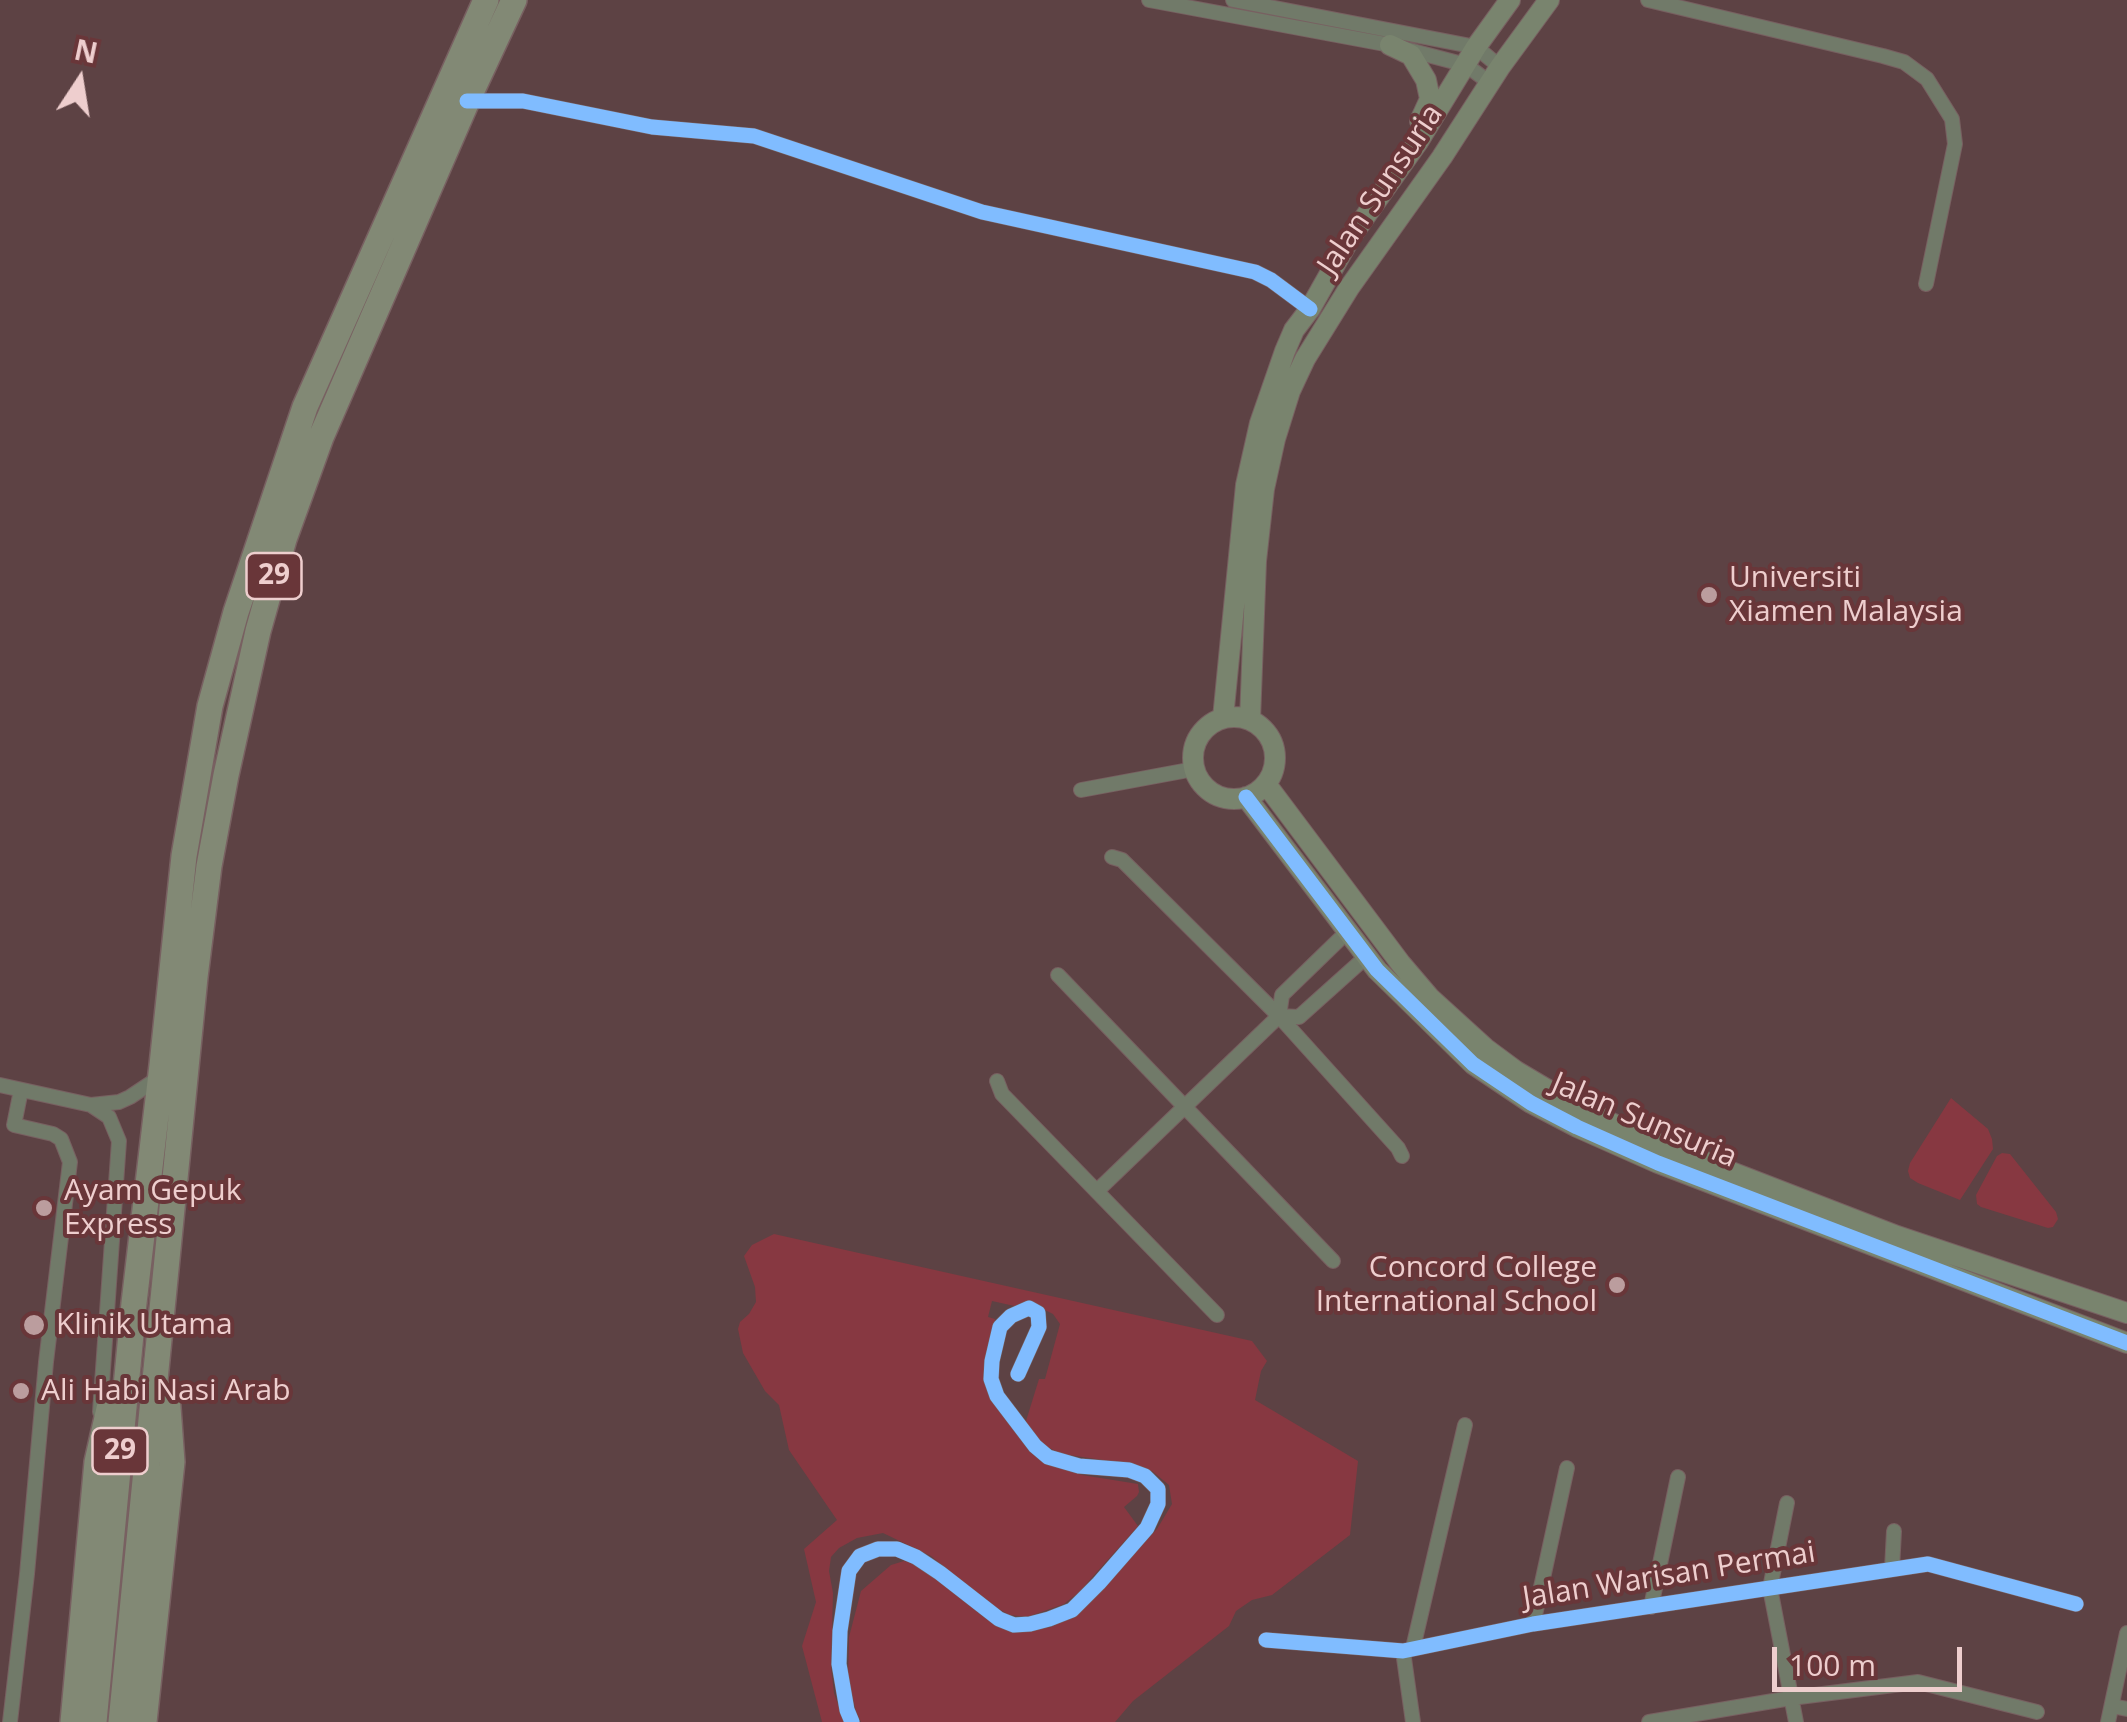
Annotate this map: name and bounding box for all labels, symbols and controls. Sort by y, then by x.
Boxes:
north arrow [30,30,130,130]
text: N [71,30,101,72]
street label: Jalan Sunsuria [1311,98,1451,282]
road number: 29 [246,553,302,599]
place label: Universiti Xiamen Malaysia [1729,560,1963,630]
marker: Universiti Xiamen Malaysia [1698,584,1720,606]
street label: Jalan Sunsuria [1546,1066,1742,1176]
place label: Ayam Gepuk Express [64,1173,241,1244]
marker: Ayam Gepuk Express [33,1197,55,1219]
place label: Concord College International School [1316,1250,1597,1320]
marker: Concord College International School [1606,1274,1628,1296]
place label: Klinik Utama [56,1307,233,1343]
marker: Klinik Utama [21,1312,47,1338]
place label: Ali Habi Nasi Arab [41,1373,291,1409]
marker: Ali Habi Nasi Arab [10,1380,32,1402]
road number: 29 [92,1428,148,1474]
street label: Jalan Warisan Permai [1520,1535,1818,1617]
scale bar [1777,1627,1967,1689]
text: 100 m [1789,1644,1876,1685]

